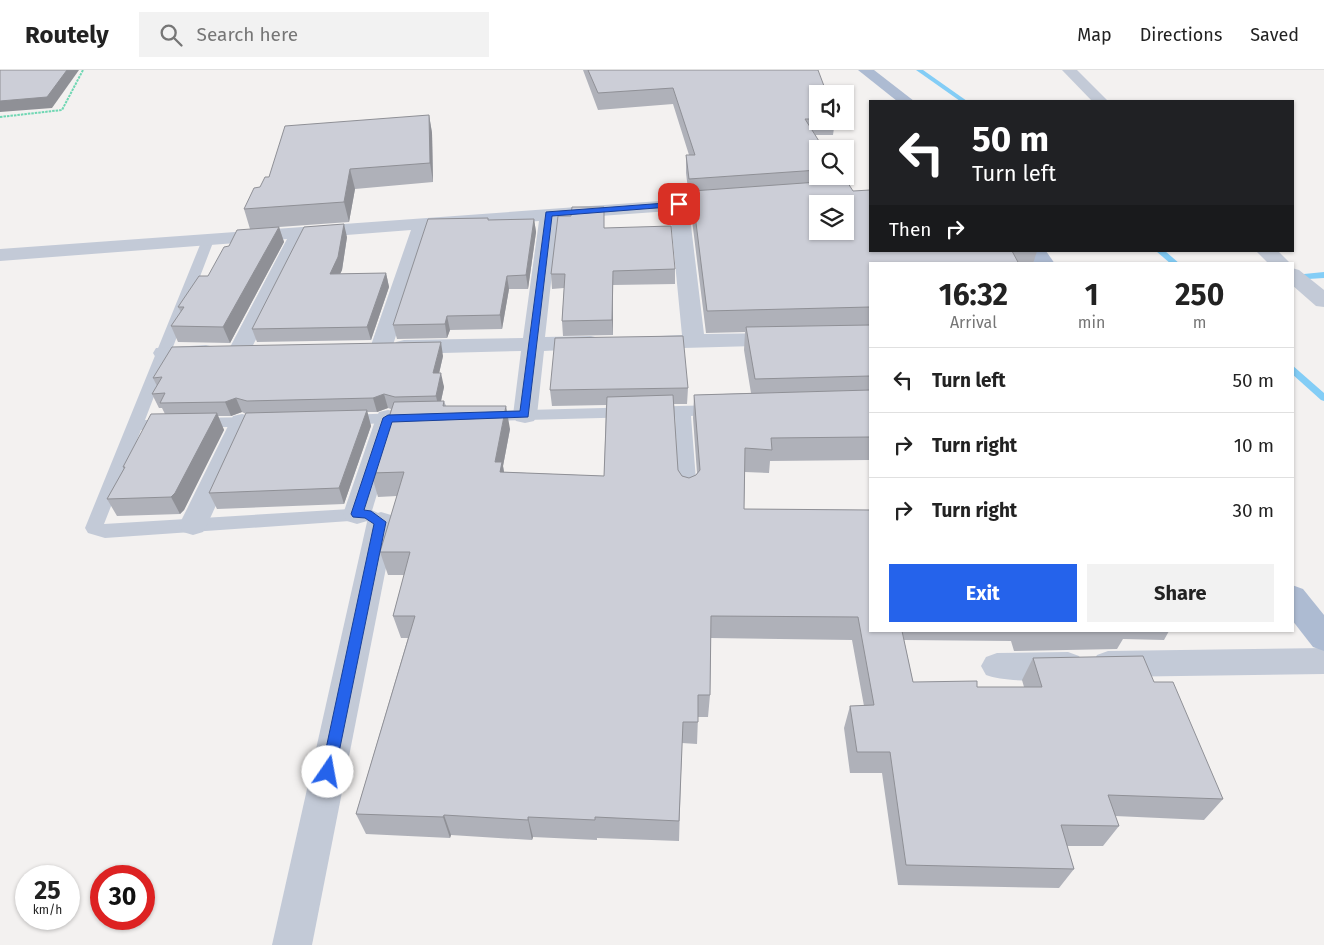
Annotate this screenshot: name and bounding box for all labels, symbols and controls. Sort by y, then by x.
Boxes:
search box [139,12,489,57]
text: Routely [25,21,109,49]
icon: search [157,21,185,49]
text: Search here [197,23,298,46]
text: Map [1077,24,1112,46]
text: Directions [1140,24,1222,46]
text: Saved [1250,24,1299,46]
map controls [809,85,854,240]
button: sound [809,85,854,130]
text: 50 m [972,118,1049,160]
icon: left [889,120,954,185]
button: search [809,140,854,185]
text: Turn left [972,160,1056,187]
pin [658,183,700,225]
icon: arrive [665,190,693,218]
button: layers [809,195,854,240]
icon: right [941,215,969,243]
text: Then [889,218,931,241]
text: 16:32 [939,277,1008,313]
text: 1 [1085,277,1099,313]
text: 250 [1175,277,1224,313]
text: Arrival [950,313,997,332]
text: min [1078,313,1105,332]
text: m [1193,313,1207,332]
icon: left [889,366,917,394]
text: Turn left [932,369,1006,392]
text: 50 m [1233,369,1274,392]
icon: right [889,431,917,459]
text: Turn right [932,434,1017,457]
text: 10 m [1234,434,1274,457]
icon: right [889,496,917,524]
text: Turn right [932,499,1017,522]
text: 30 m [1233,499,1274,522]
button: Exit [889,564,1077,622]
button: Share [1087,564,1274,622]
position arrow [301,745,353,797]
speed limit sign: 30 [90,865,155,930]
text: 25 [34,876,61,906]
text: km/h [33,903,62,917]

